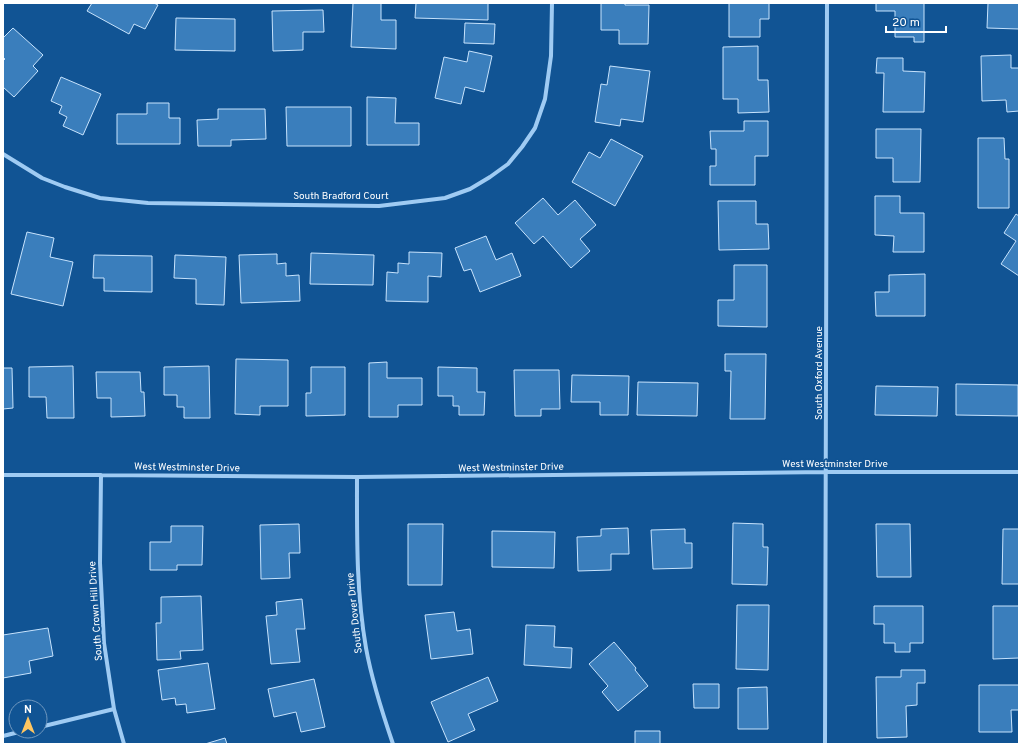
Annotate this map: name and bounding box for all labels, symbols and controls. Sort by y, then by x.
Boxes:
scale bar [886,8,946,34]
text: 20 m [892,15,920,31]
street label: South Bradford Court [293,190,389,203]
street label: South Oxford Avenue [813,326,826,420]
street label: West Westminster Drive [782,458,888,471]
street label: West Westminster Drive [134,461,240,475]
street label: West Westminster Drive [458,461,564,475]
street label: South Crown Hill Drive [86,561,106,661]
street label: South Dover Drive [344,572,366,654]
north arrow [8,699,48,739]
text: N [24,703,32,717]

